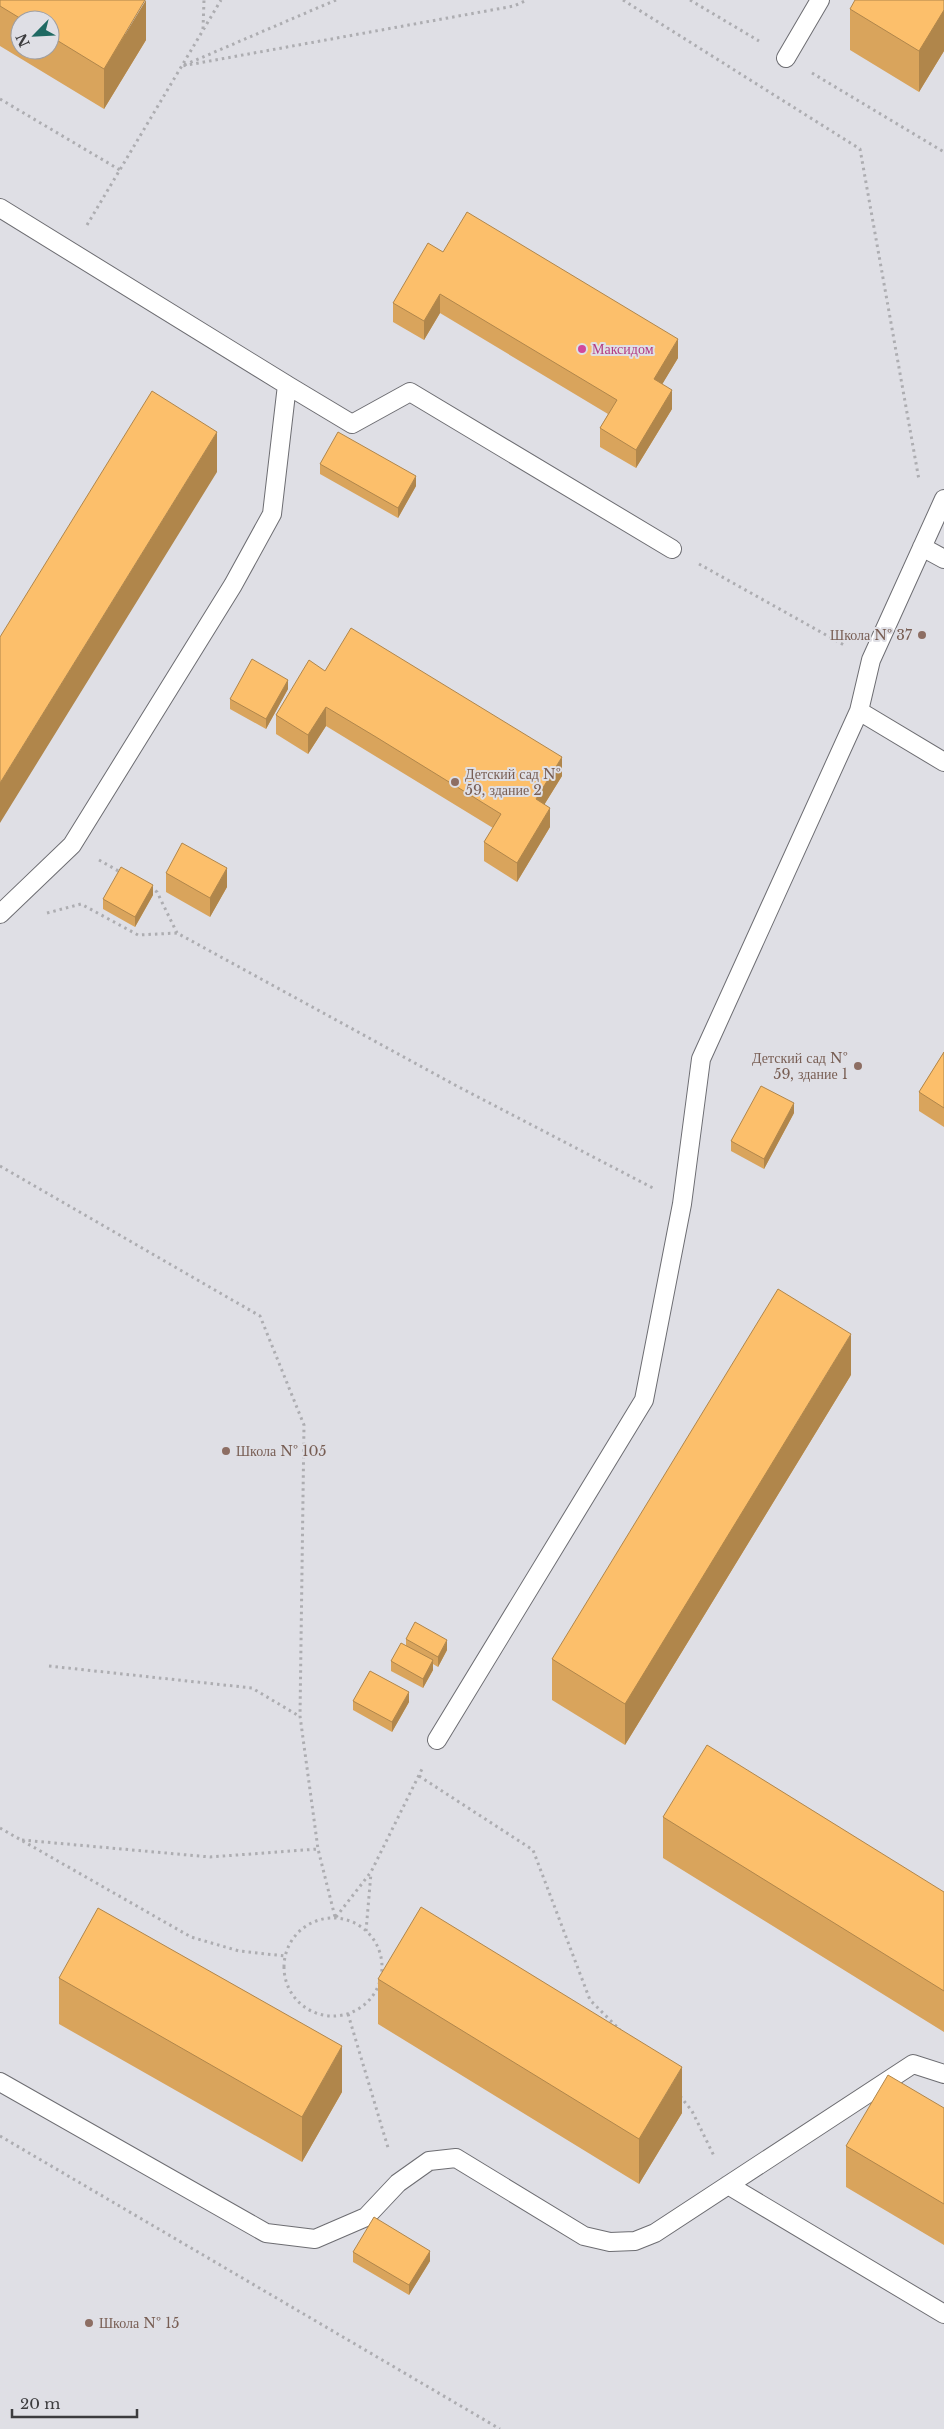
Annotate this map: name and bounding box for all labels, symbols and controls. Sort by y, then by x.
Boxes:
north arrow [10,10,60,60]
text: N [12,31,34,50]
place label: Максидом [592,340,654,358]
marker: Максидом [576,343,588,355]
place label: Школа № 37 [830,626,913,644]
marker: Школа № 37 [916,629,928,641]
place label: Детский сад № 59, здание 2 [465,765,561,799]
marker: Детский сад № 59, здание 2 [449,776,461,788]
place label: Детский сад № 59, здание 1 [752,1049,848,1083]
marker: Детский сад № 59, здание 1 [852,1060,864,1072]
place label: Школа № 105 [236,1442,326,1460]
marker: Школа № 105 [220,1445,232,1457]
place label: Школа № 15 [99,2314,179,2332]
marker: Школа № 15 [83,2317,95,2329]
scale bar [12,2386,138,2418]
text: 20 m [20,2394,60,2413]

